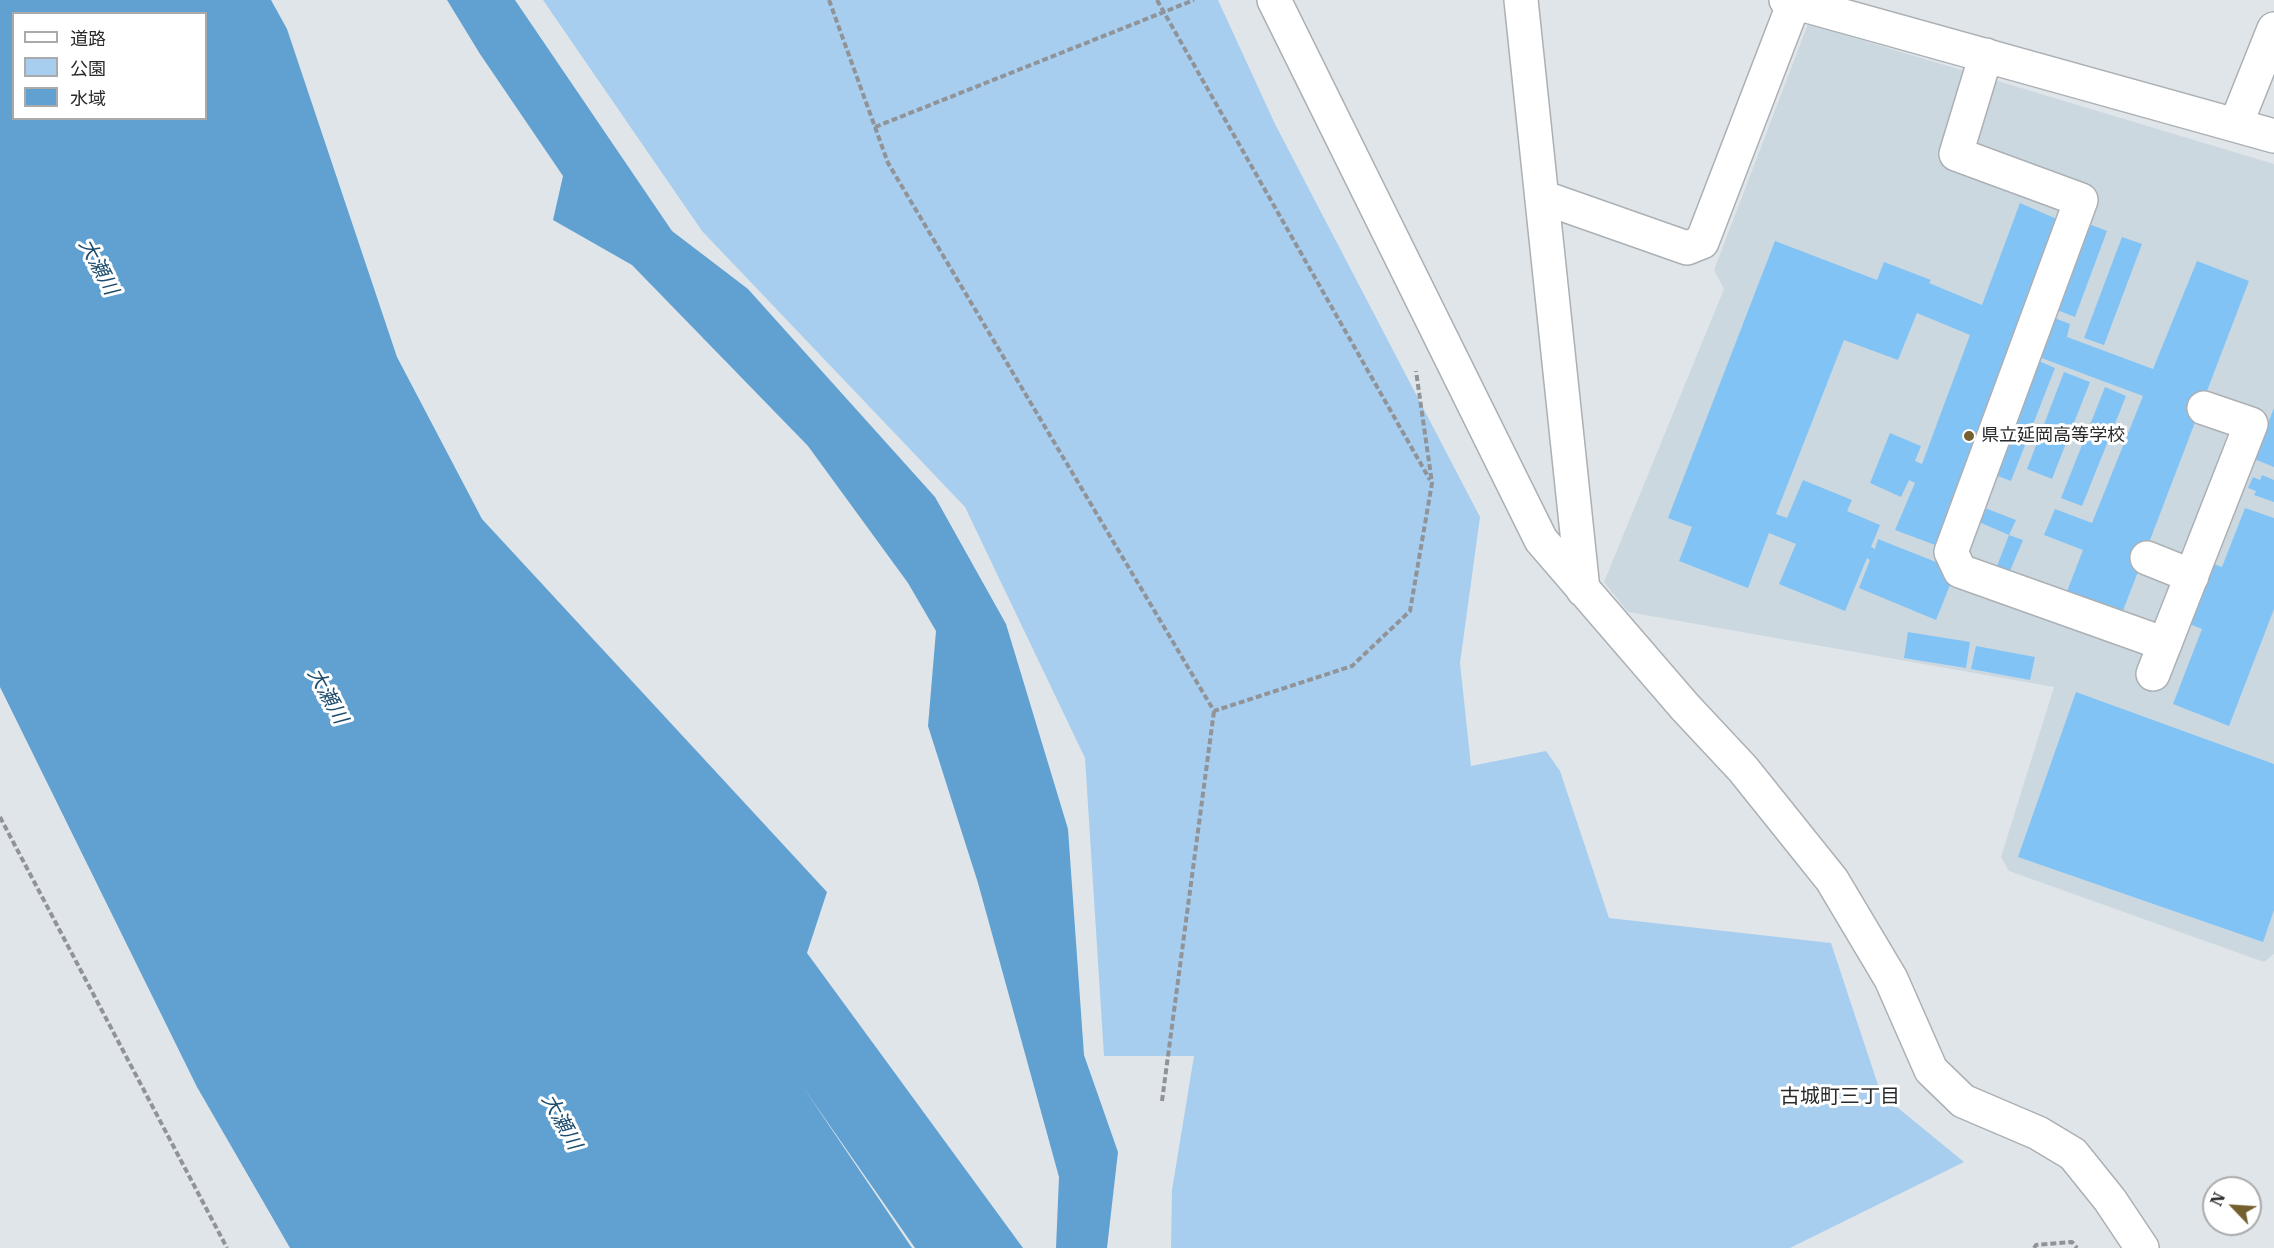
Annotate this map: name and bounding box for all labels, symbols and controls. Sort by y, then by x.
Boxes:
legend [12,12,207,120]
text: 道路 [70,27,106,50]
text: 公園 [70,57,106,80]
text: 水域 [70,87,106,110]
water label: 大瀬川 [73,235,123,299]
place label: 県立延岡高等学校 [1981,425,2125,447]
marker: 県立延岡高等学校 [1962,429,1976,443]
water label: 大瀬川 [302,664,352,728]
district label: 古城町三丁目 [1780,1085,1900,1109]
water label: 大瀬川 [536,1090,586,1154]
north arrow [2202,1176,2262,1236]
text: N [2206,1189,2229,1209]

